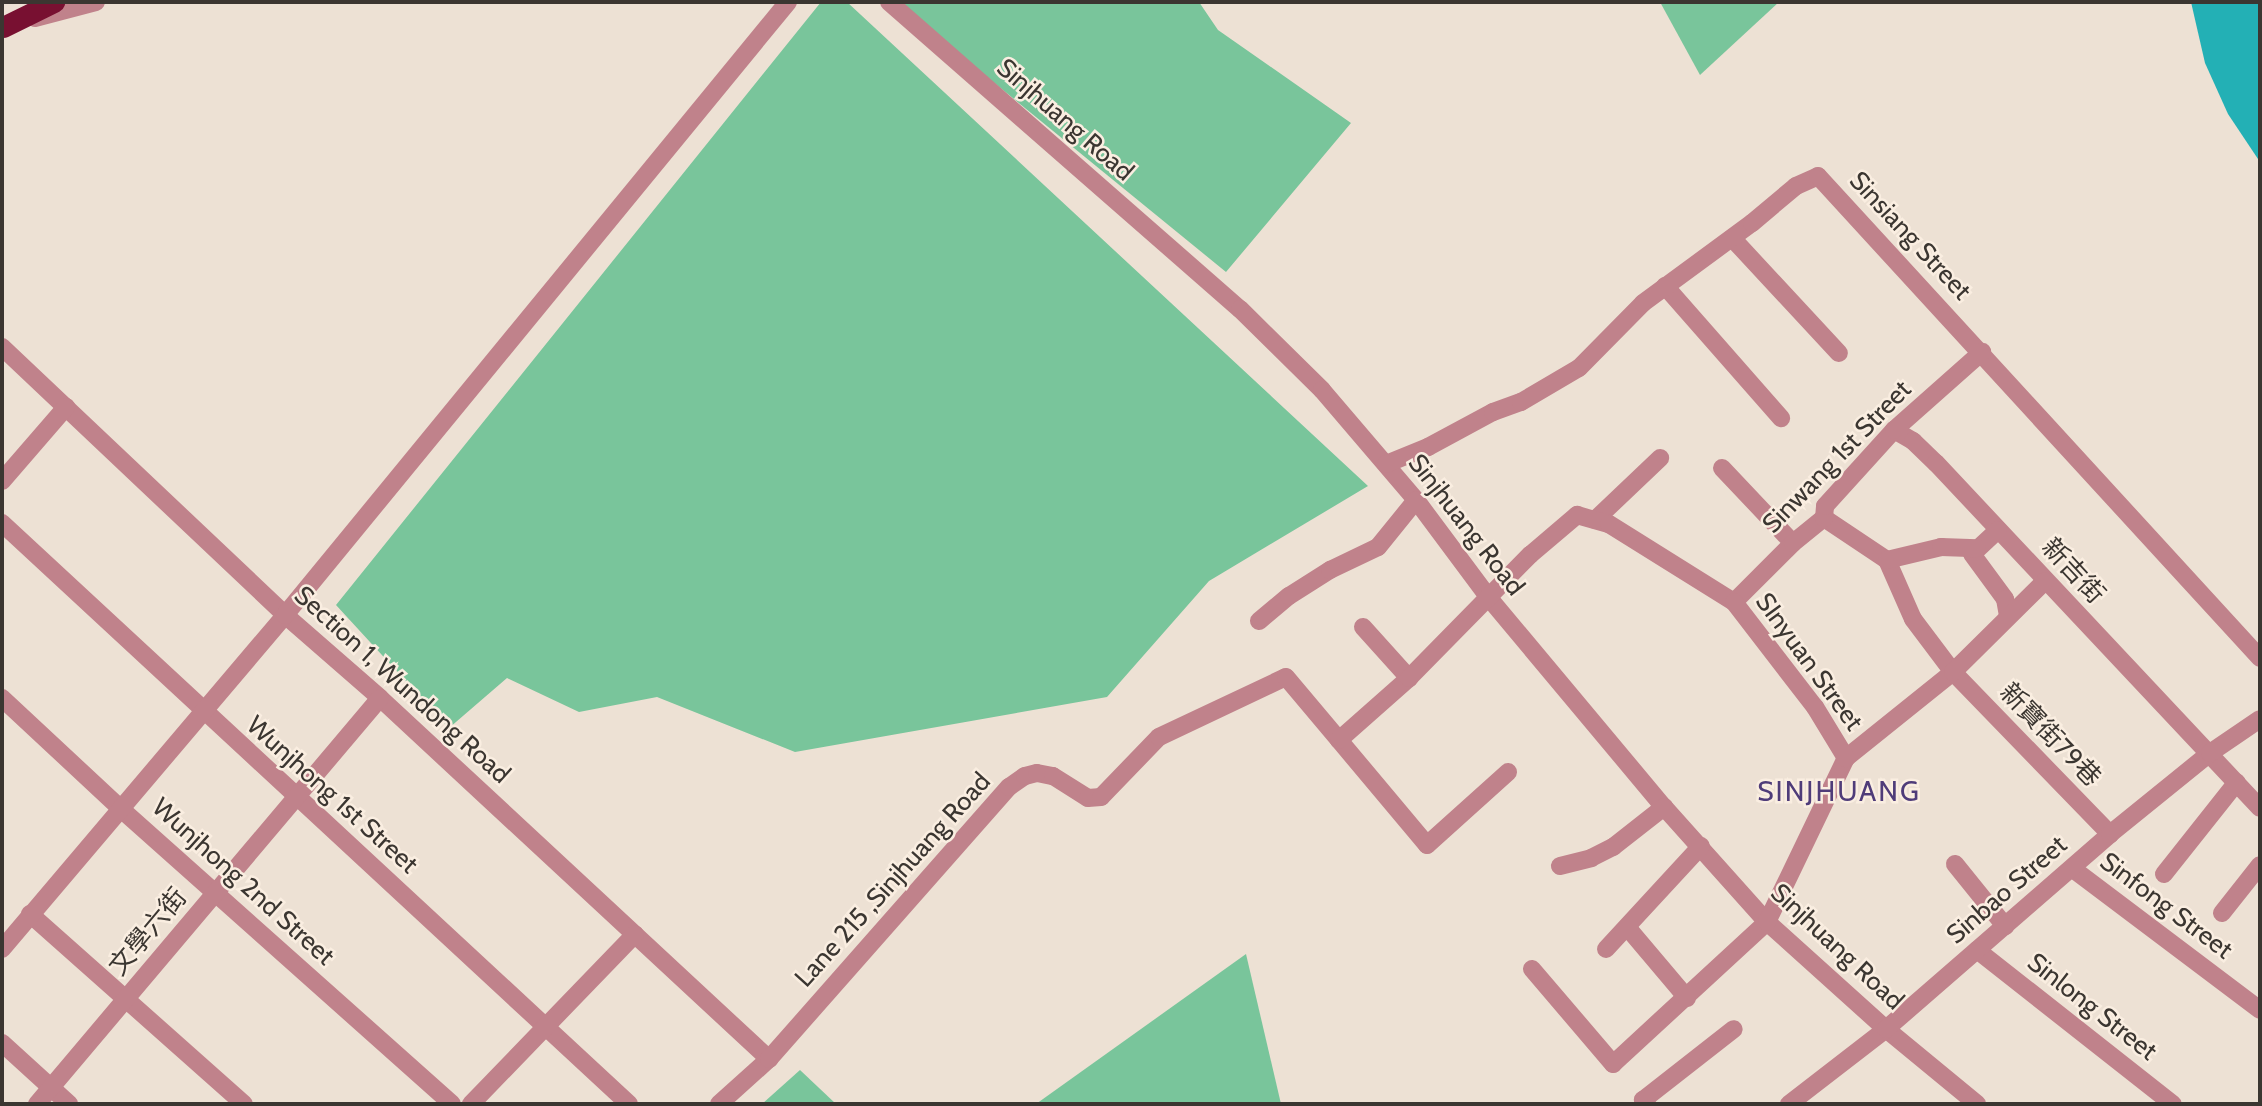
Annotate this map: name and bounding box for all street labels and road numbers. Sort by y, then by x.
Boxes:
street label: Sinjhuang Road [990,52,1140,188]
street label: Sinsiang Street [1843,165,1977,307]
street label: Sinwang 1st Street [1756,374,1918,540]
street label: Sinjhuang Road [1401,448,1531,602]
street label: 新吉街 [2035,532,2111,610]
street label: Section 1, Wundong Road [288,580,516,790]
street label: SInyuan Street [1749,587,1869,737]
street label: 新寶街79巷 [1993,677,2107,793]
street label: Wunjhong 1st Street [240,710,424,880]
street label: Lane 215 ,Sinjhuang Road [789,767,997,993]
street label: Wunjhong 2nd Street [145,792,341,972]
street label: Sinbao Street [1941,829,2073,951]
street label: Sinfong Street [2094,846,2238,966]
street label: Sinjhuang Road [1764,877,1910,1017]
street label: 文學六街 [103,882,193,982]
street label: Sinlong Street [2021,947,2163,1067]

